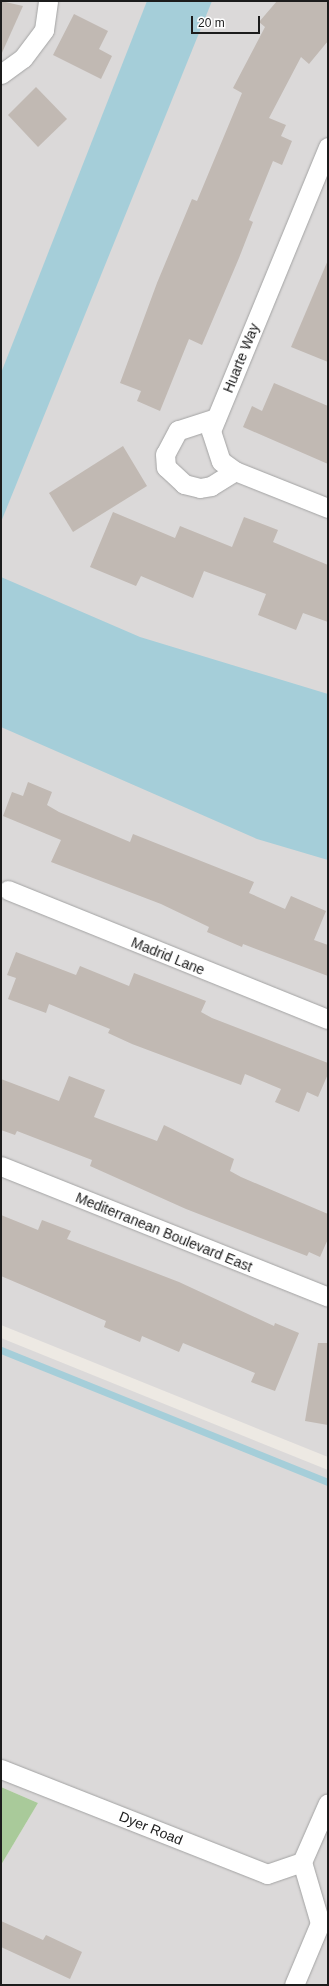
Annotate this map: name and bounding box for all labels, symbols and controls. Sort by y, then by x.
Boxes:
scale bar [193,8,262,34]
text: 20 m [198,16,225,30]
street label: Huarte Way [219,321,263,395]
street label: Madrid Lane [129,934,207,978]
street label: Mediterranean Boulevard East [73,1189,255,1275]
street label: Dyer Road [117,1808,185,1848]

